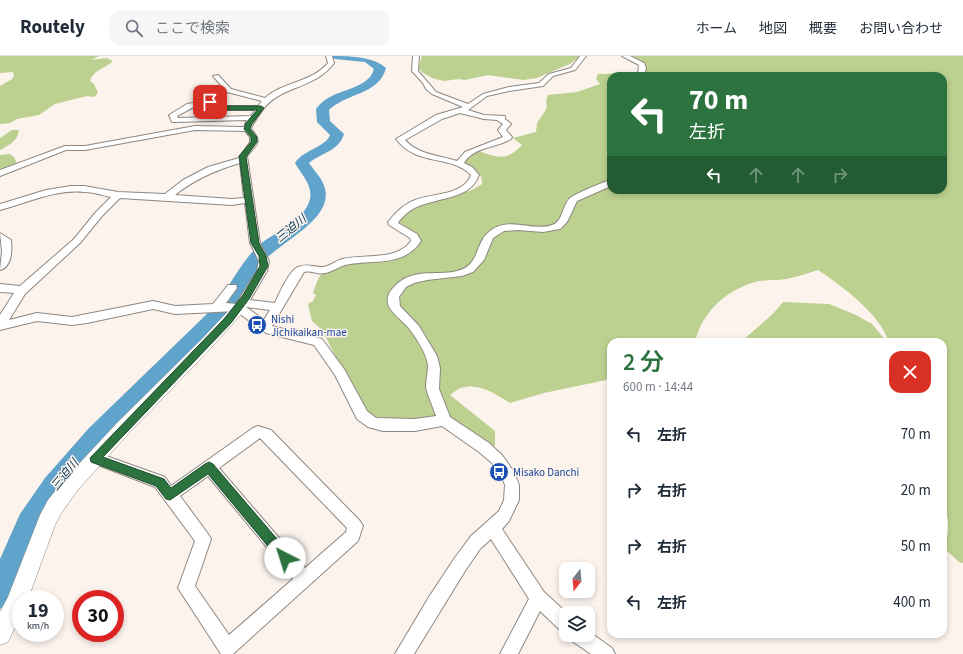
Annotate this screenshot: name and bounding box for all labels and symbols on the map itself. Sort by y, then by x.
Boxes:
pin [193,85,227,119]
water label: 三迫川 [272,210,312,247]
place label: Nishi Jichikaikan-mae [271,312,347,340]
bus stop icon: Nishi Jichikaikan-mae [246,314,268,336]
water label: 三迫川 [47,454,84,494]
bus stop icon: Misako Danchi [488,461,510,483]
place label: Misako Danchi [513,465,579,480]
position arrow [264,537,306,579]
north arrow [559,562,595,598]
speed limit sign: 30 [72,590,124,642]

